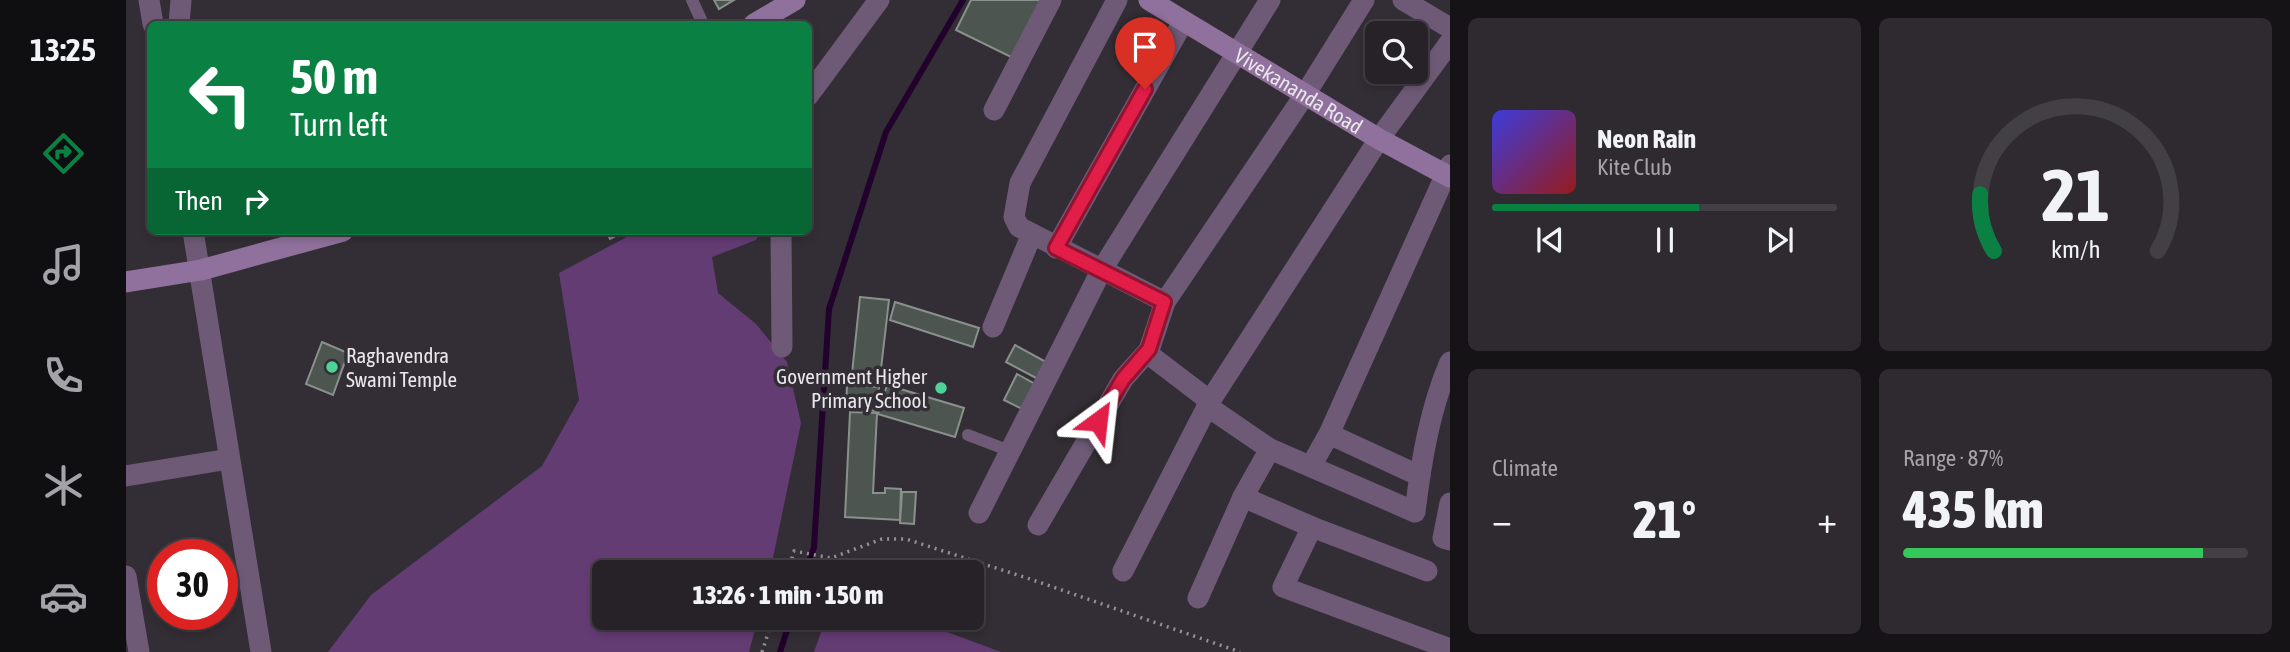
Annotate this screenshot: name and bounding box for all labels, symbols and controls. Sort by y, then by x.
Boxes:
pin [1115,17,1175,89]
map controls [1365,21,1428,84]
button: search [1365,21,1428,84]
icon: arrive [1126,28,1164,66]
text: 13:25 [30,31,96,68]
street label: Vivekananda Road [1231,43,1367,138]
text: 50 m [290,48,378,104]
icon: left [175,49,266,140]
text: Turn left [290,106,388,143]
text: Neon Rain [1597,124,1696,154]
icon: directions [39,129,88,178]
text: 21 [2041,153,2110,236]
text: Kite Club [1597,154,1672,180]
icon: right [237,182,275,220]
text: Then [175,186,223,216]
icon: previous [1531,221,1569,259]
icon: pause [1646,221,1684,259]
icon: next [1761,221,1799,259]
text: km/h [2051,235,2100,263]
icon: music [39,240,88,289]
place label: Raghavendra Swami Temple [346,343,457,391]
icon: phone [39,351,88,400]
marker: Raghavendra Swami Temple [324,359,340,375]
place label: Government Higher Primary School [776,364,928,412]
marker: Government Higher Primary School [933,380,949,396]
position arrow [1061,384,1135,458]
text: Range · 87% [1903,445,2003,471]
text: Climate [1492,455,1558,481]
icon: climate [39,461,88,510]
text: 435 km [1903,479,2044,539]
text: 21° [1633,489,1696,549]
text: − [1492,498,1512,541]
text: + [1817,498,1837,541]
speed limit sign: 30 [147,539,238,630]
icon: car [39,572,88,621]
text: 13:26 · 1 min · 150 m [693,580,883,610]

